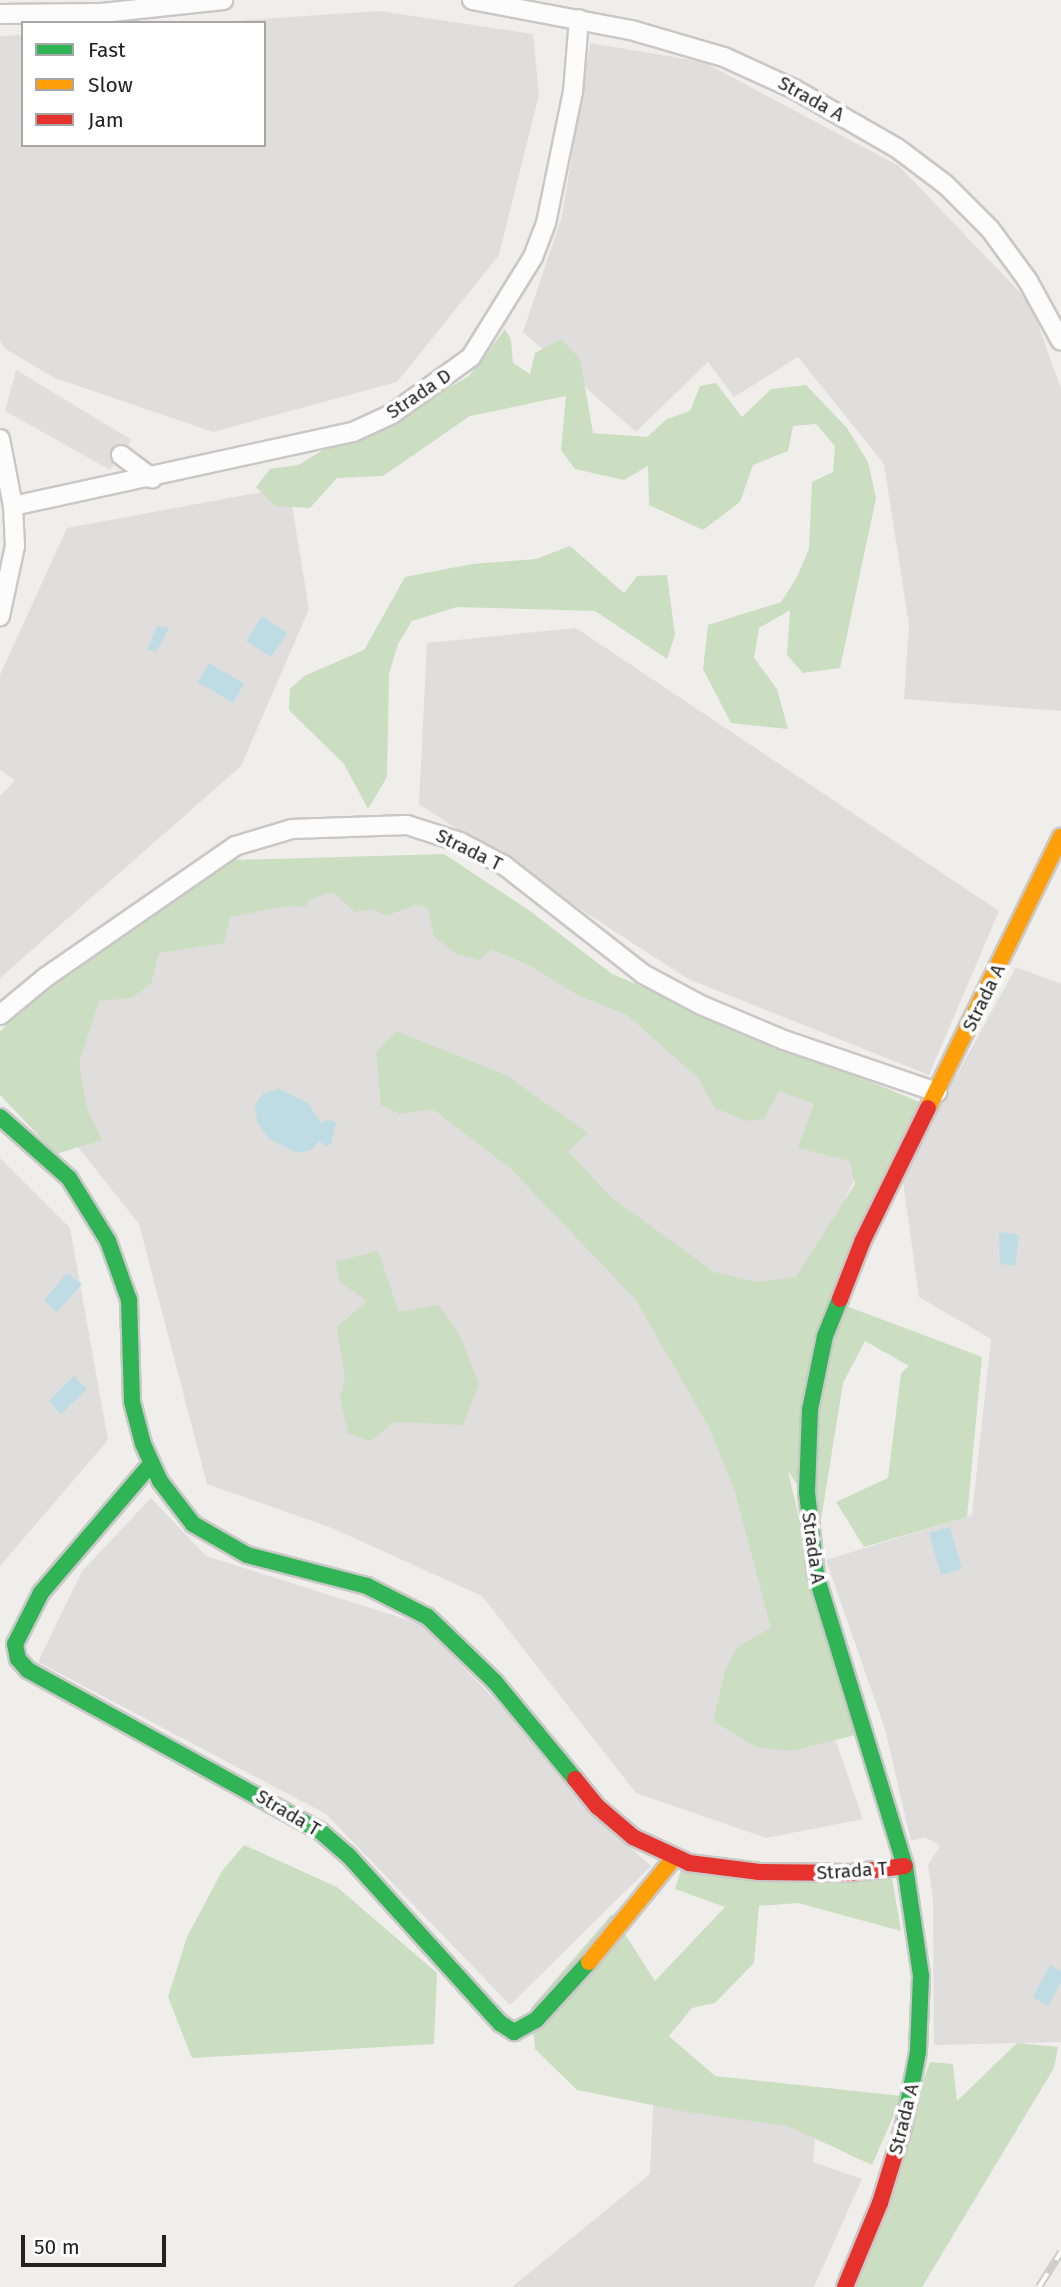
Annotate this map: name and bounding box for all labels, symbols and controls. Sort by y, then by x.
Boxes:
legend [21,21,266,147]
text: Fast [88,37,126,63]
text: Slow [88,72,133,98]
street label: Strada A [774,72,848,126]
text: Jam [88,107,124,133]
street label: Strada D [382,364,456,424]
street label: Strada T [432,824,506,876]
street label: Strada A [958,961,1010,1035]
street label: Strada A [797,1511,829,1585]
street label: Strada T [252,1785,324,1841]
street label: Strada T [816,1857,888,1885]
street label: Strada A [884,2081,924,2157]
scale bar [24,2220,170,2264]
text: 50 m [34,2234,80,2260]

